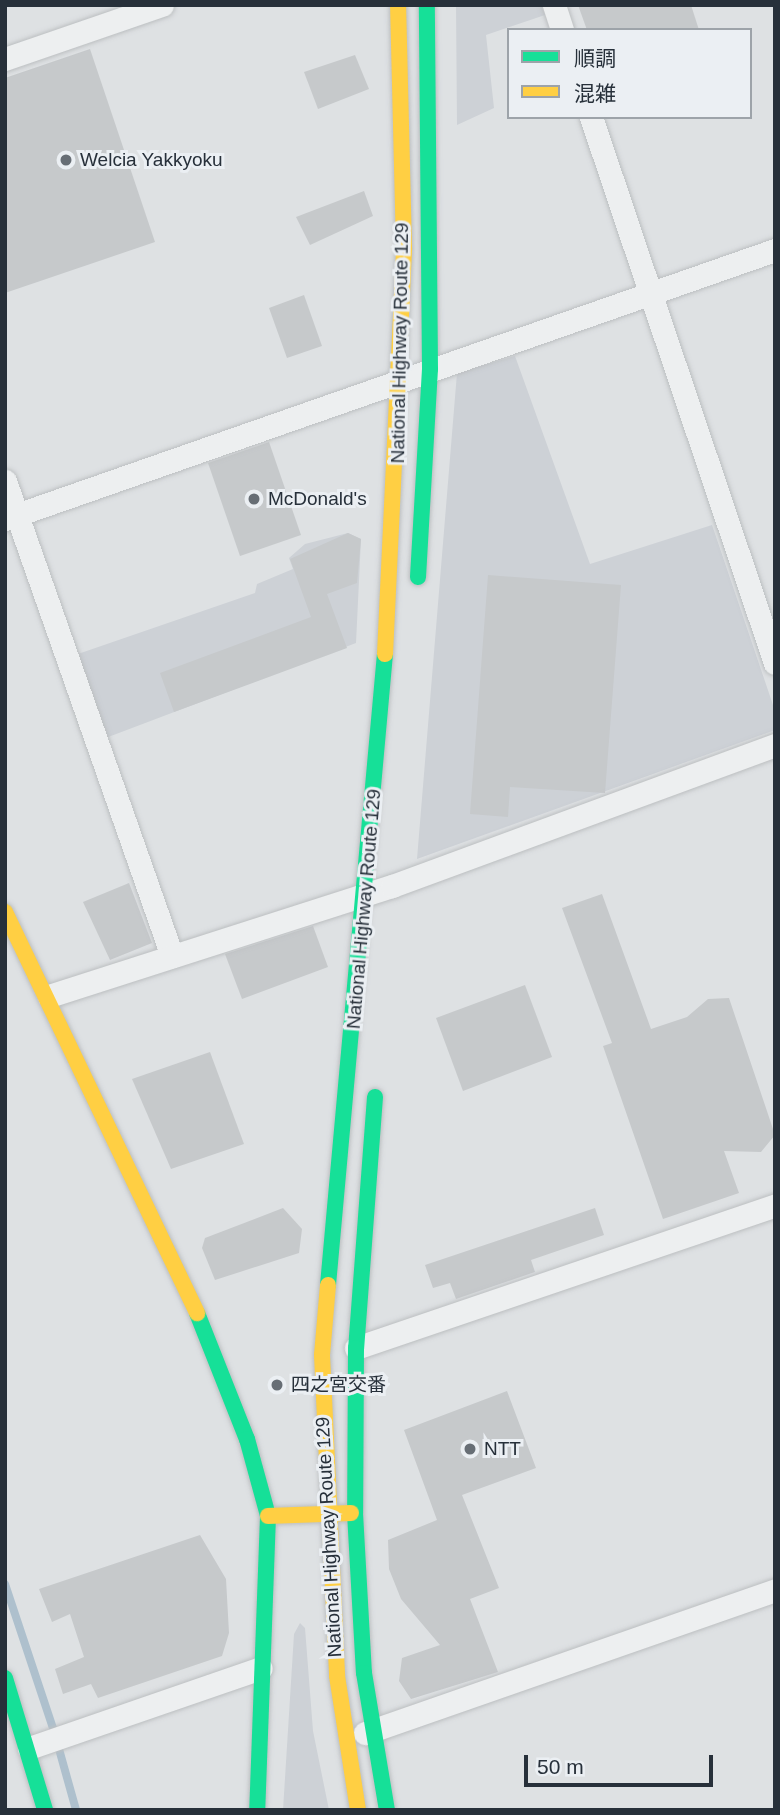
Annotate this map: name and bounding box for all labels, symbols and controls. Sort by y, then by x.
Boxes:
legend [507,28,752,119]
text: 順調 [574,47,616,70]
text: 混雑 [574,82,616,105]
place label: Welcia Yakkyoku [80,149,223,171]
marker: Welcia Yakkyoku [58,152,74,168]
street label: National Highway Route 129 [387,222,413,464]
place label: McDonald's [268,488,367,510]
marker: McDonald's [246,491,262,507]
street label: National Highway Route 129 [342,788,386,1030]
place label: 四之宮交番 [291,1374,386,1396]
marker: 四之宮交番 [269,1377,285,1393]
street label: National Highway Route 129 [311,1416,347,1658]
place label: NTT [484,1438,521,1460]
marker: NTT [462,1441,478,1457]
scale bar [528,1742,717,1786]
text: 50 m [537,1755,584,1778]

